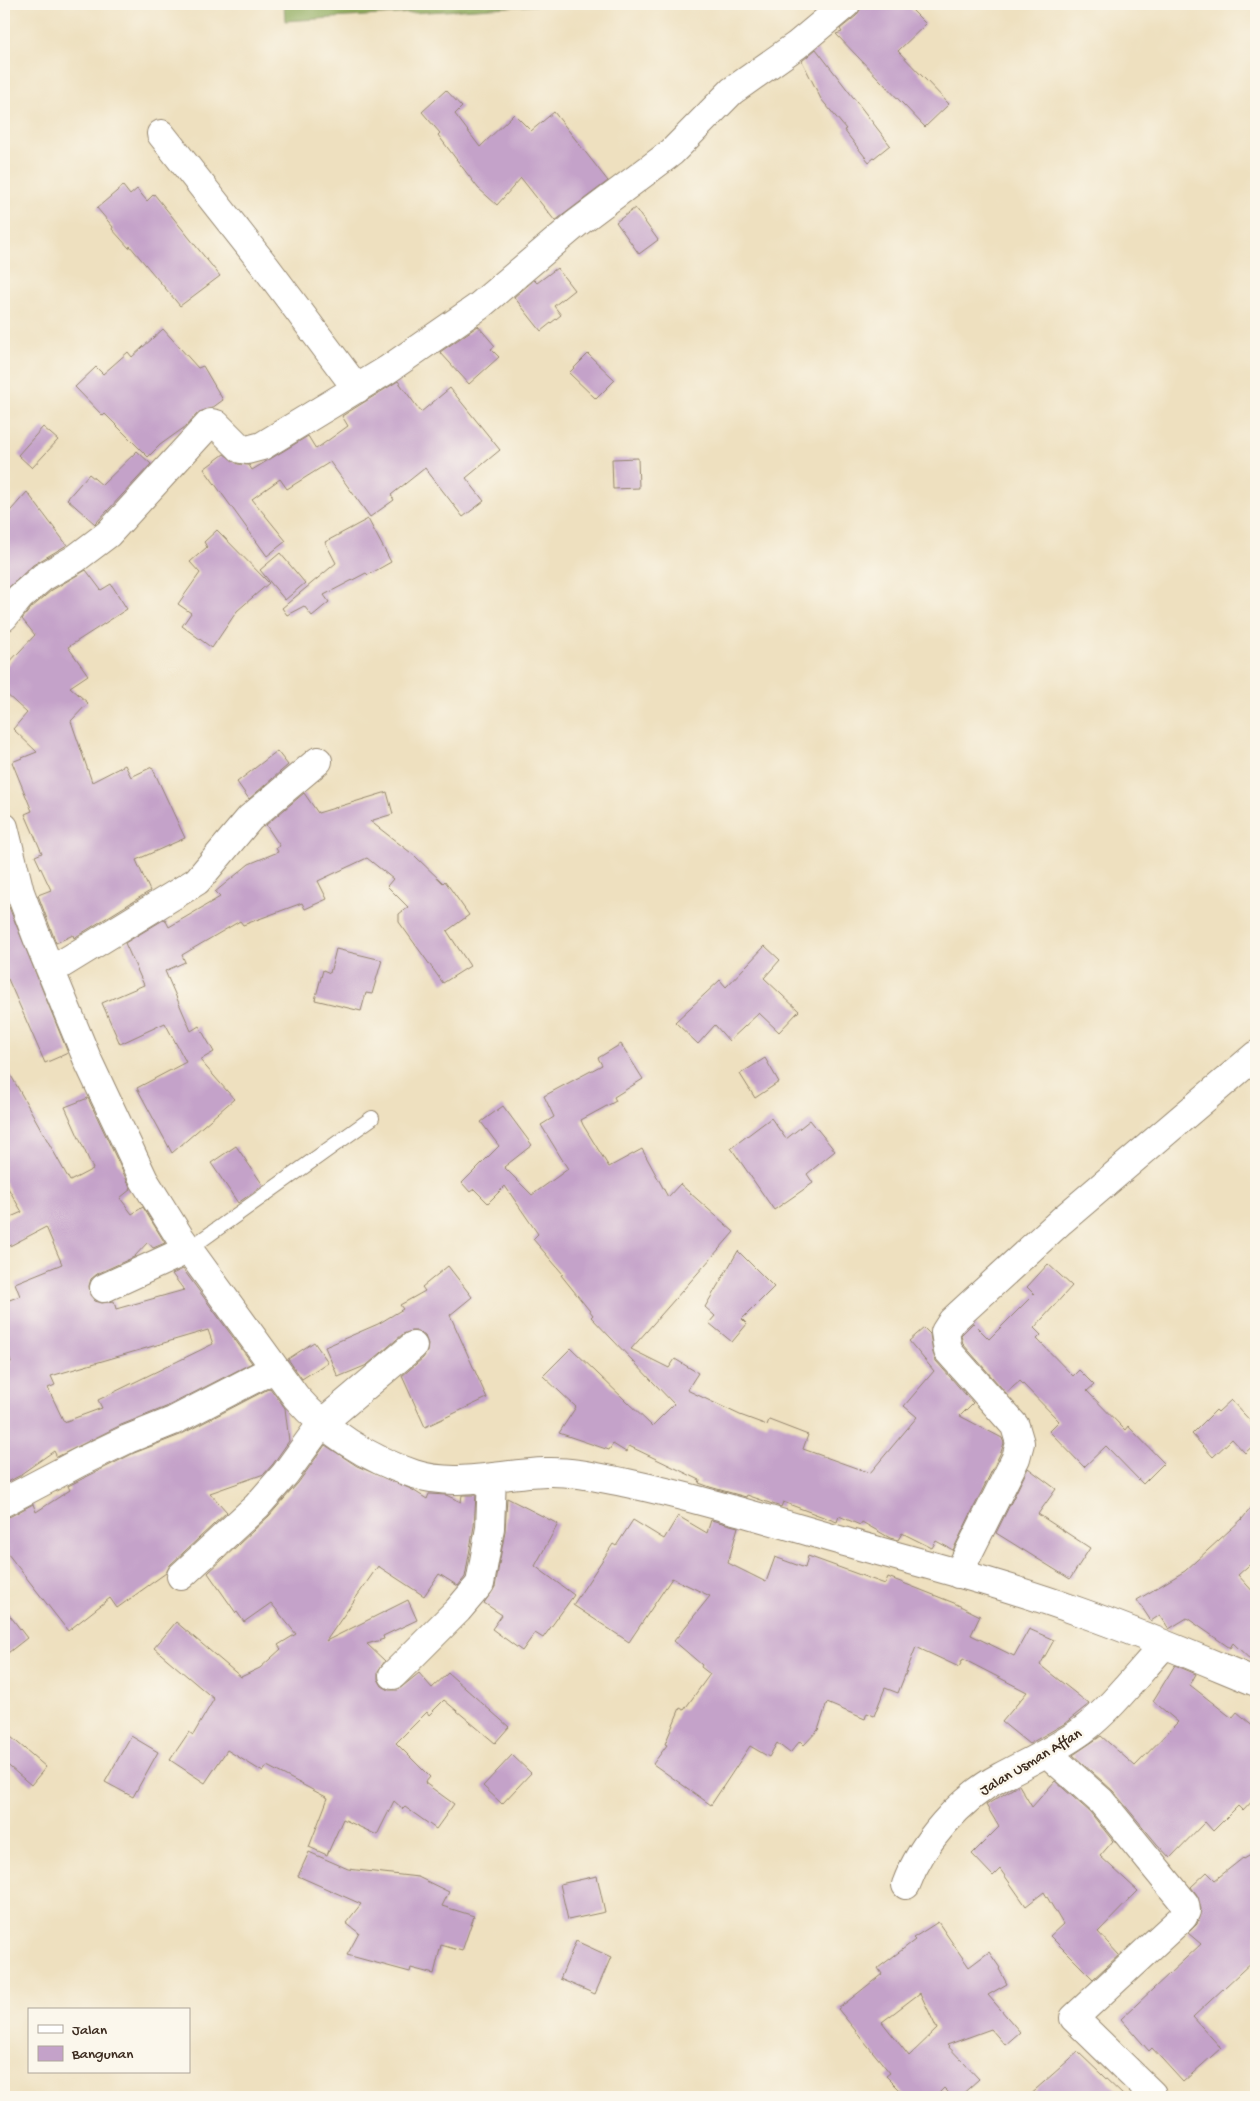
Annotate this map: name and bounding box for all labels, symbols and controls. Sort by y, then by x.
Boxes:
street label: Jalan Usman Affan [977,1725,1085,1800]
legend [28,2008,190,2074]
text: Jalan [72,2022,107,2040]
text: Bangunan [71,2046,133,2064]

